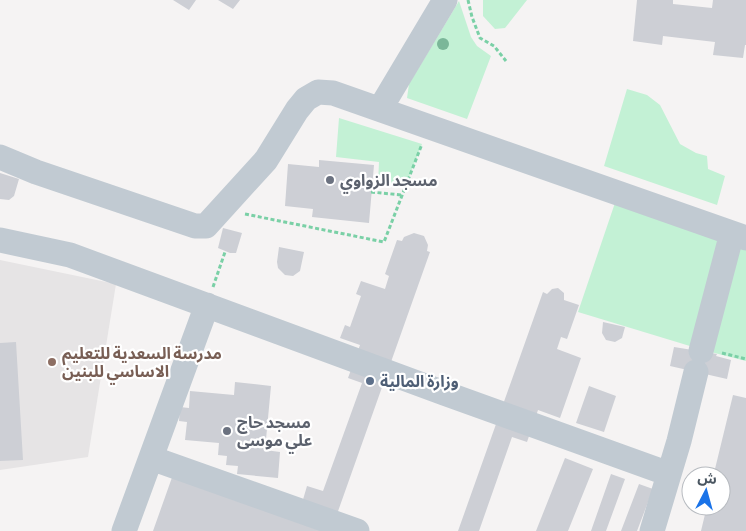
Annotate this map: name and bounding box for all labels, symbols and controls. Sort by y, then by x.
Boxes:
place label: مسجد الزواوي [340,172,437,194]
marker: مسجد الزواوي [324,174,336,186]
place label: مدرسة السعدية للتعليم الاساسي للبنين [62,345,222,385]
marker: مدرسة السعدية للتعليم الاساسي للبنين [46,356,58,368]
place label: وزارة المالية [380,373,459,392]
marker: وزارة المالية [364,375,376,387]
place label: مسجد حاج علي موسى [237,414,312,454]
marker: مسجد حاج علي موسى [221,425,233,437]
north arrow [681,466,731,516]
text: ش [697,469,718,488]

